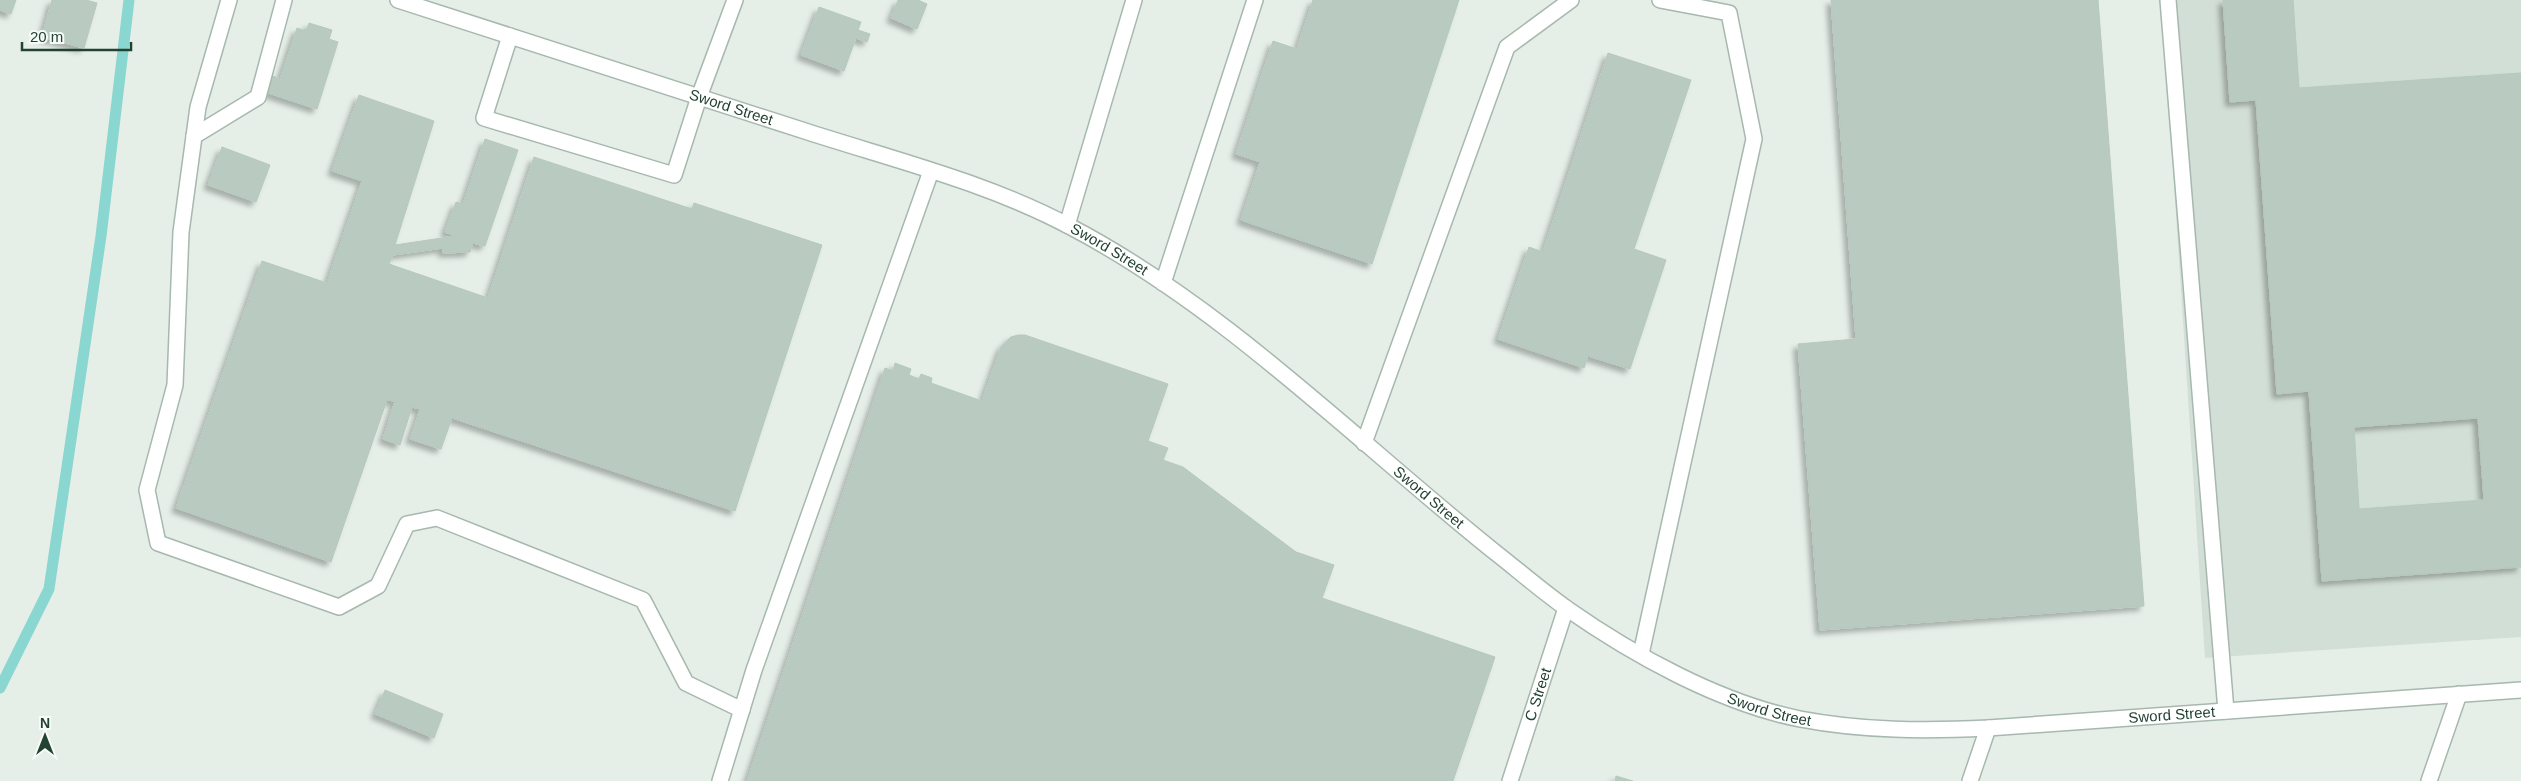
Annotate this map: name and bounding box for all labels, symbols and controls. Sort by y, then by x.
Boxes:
scale bar [22,20,131,52]
text: 20 m [30,28,63,45]
street label: Sword Street [687,85,776,128]
street label: Sword Street [1068,219,1152,279]
street label: Sword Street [1390,462,1468,532]
street label: C Street [1521,665,1554,723]
street label: Sword Street [1725,689,1813,729]
street label: Sword Street [2128,703,2216,726]
north arrow [20,711,70,761]
text: N [40,715,50,731]

